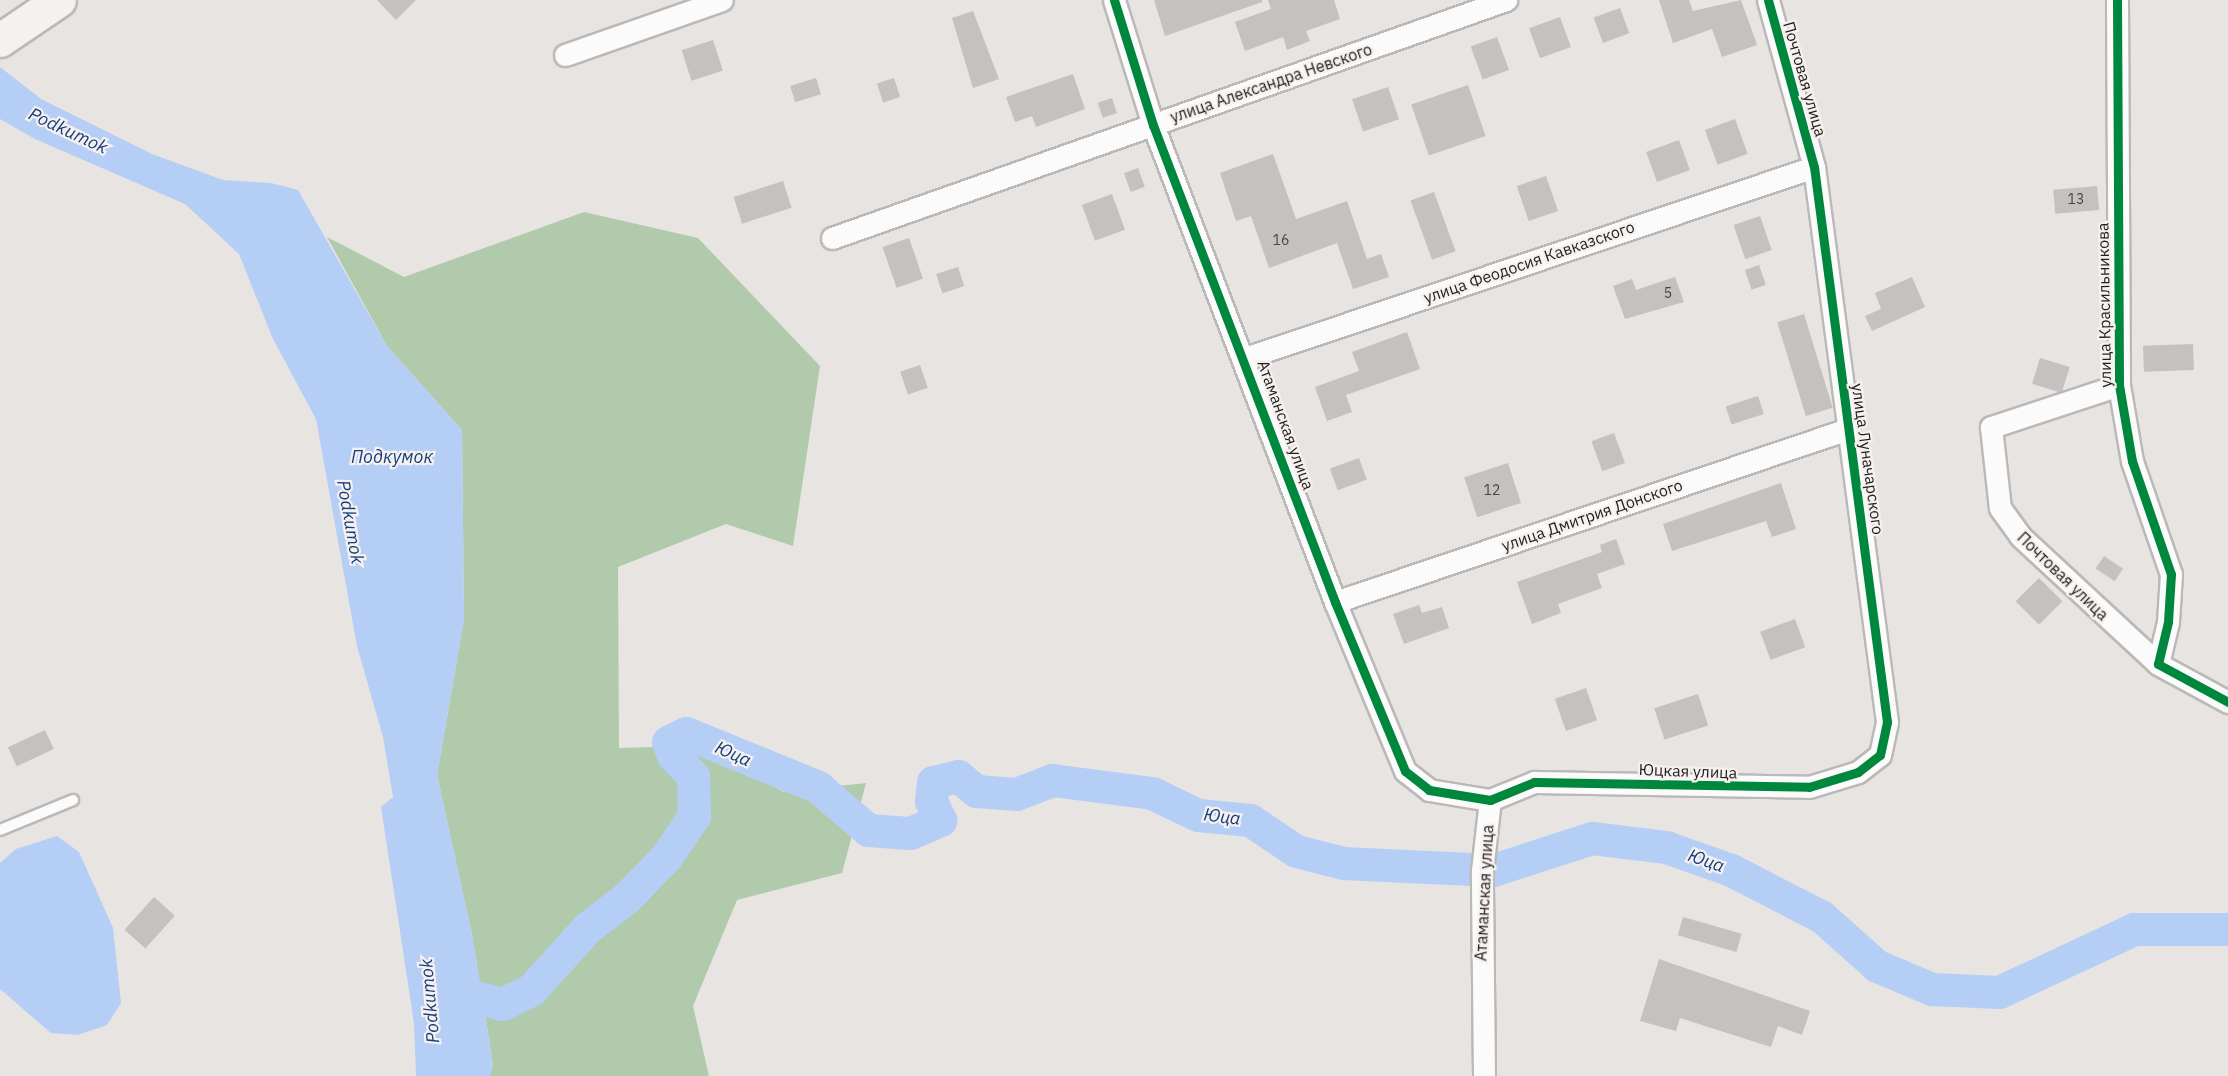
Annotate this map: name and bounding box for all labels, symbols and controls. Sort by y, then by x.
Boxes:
street label: Почтовая улица [1779,19,1831,139]
street label: улица Александра Невского [1168,39,1374,127]
water label: Podkumok [25,103,111,159]
house number: 13 [2068,191,2084,207]
street label: улица Феодосия Кавказского [1421,217,1637,307]
street label: улица Красильникова [2093,222,2115,388]
house number: 16 [1273,232,1289,248]
house number: 5 [1664,285,1672,301]
street label: Атаманская улица [1254,358,1318,492]
street label: улица Луначарского [1848,382,1888,536]
water label: Подкумок [351,446,433,468]
street label: улица Дмитрия Донского [1499,475,1685,555]
water label: Podkumok [332,478,368,566]
house number: 12 [1484,482,1500,498]
street label: Почтовая улица [2014,528,2112,624]
water label: Юца [712,737,754,771]
street label: Юцкая улица [1638,760,1738,782]
water label: Юца [1202,804,1242,830]
street label: Атаманская улица [1471,824,1497,962]
water label: Юца [1685,845,1727,877]
water label: Podkumok [416,958,444,1044]

